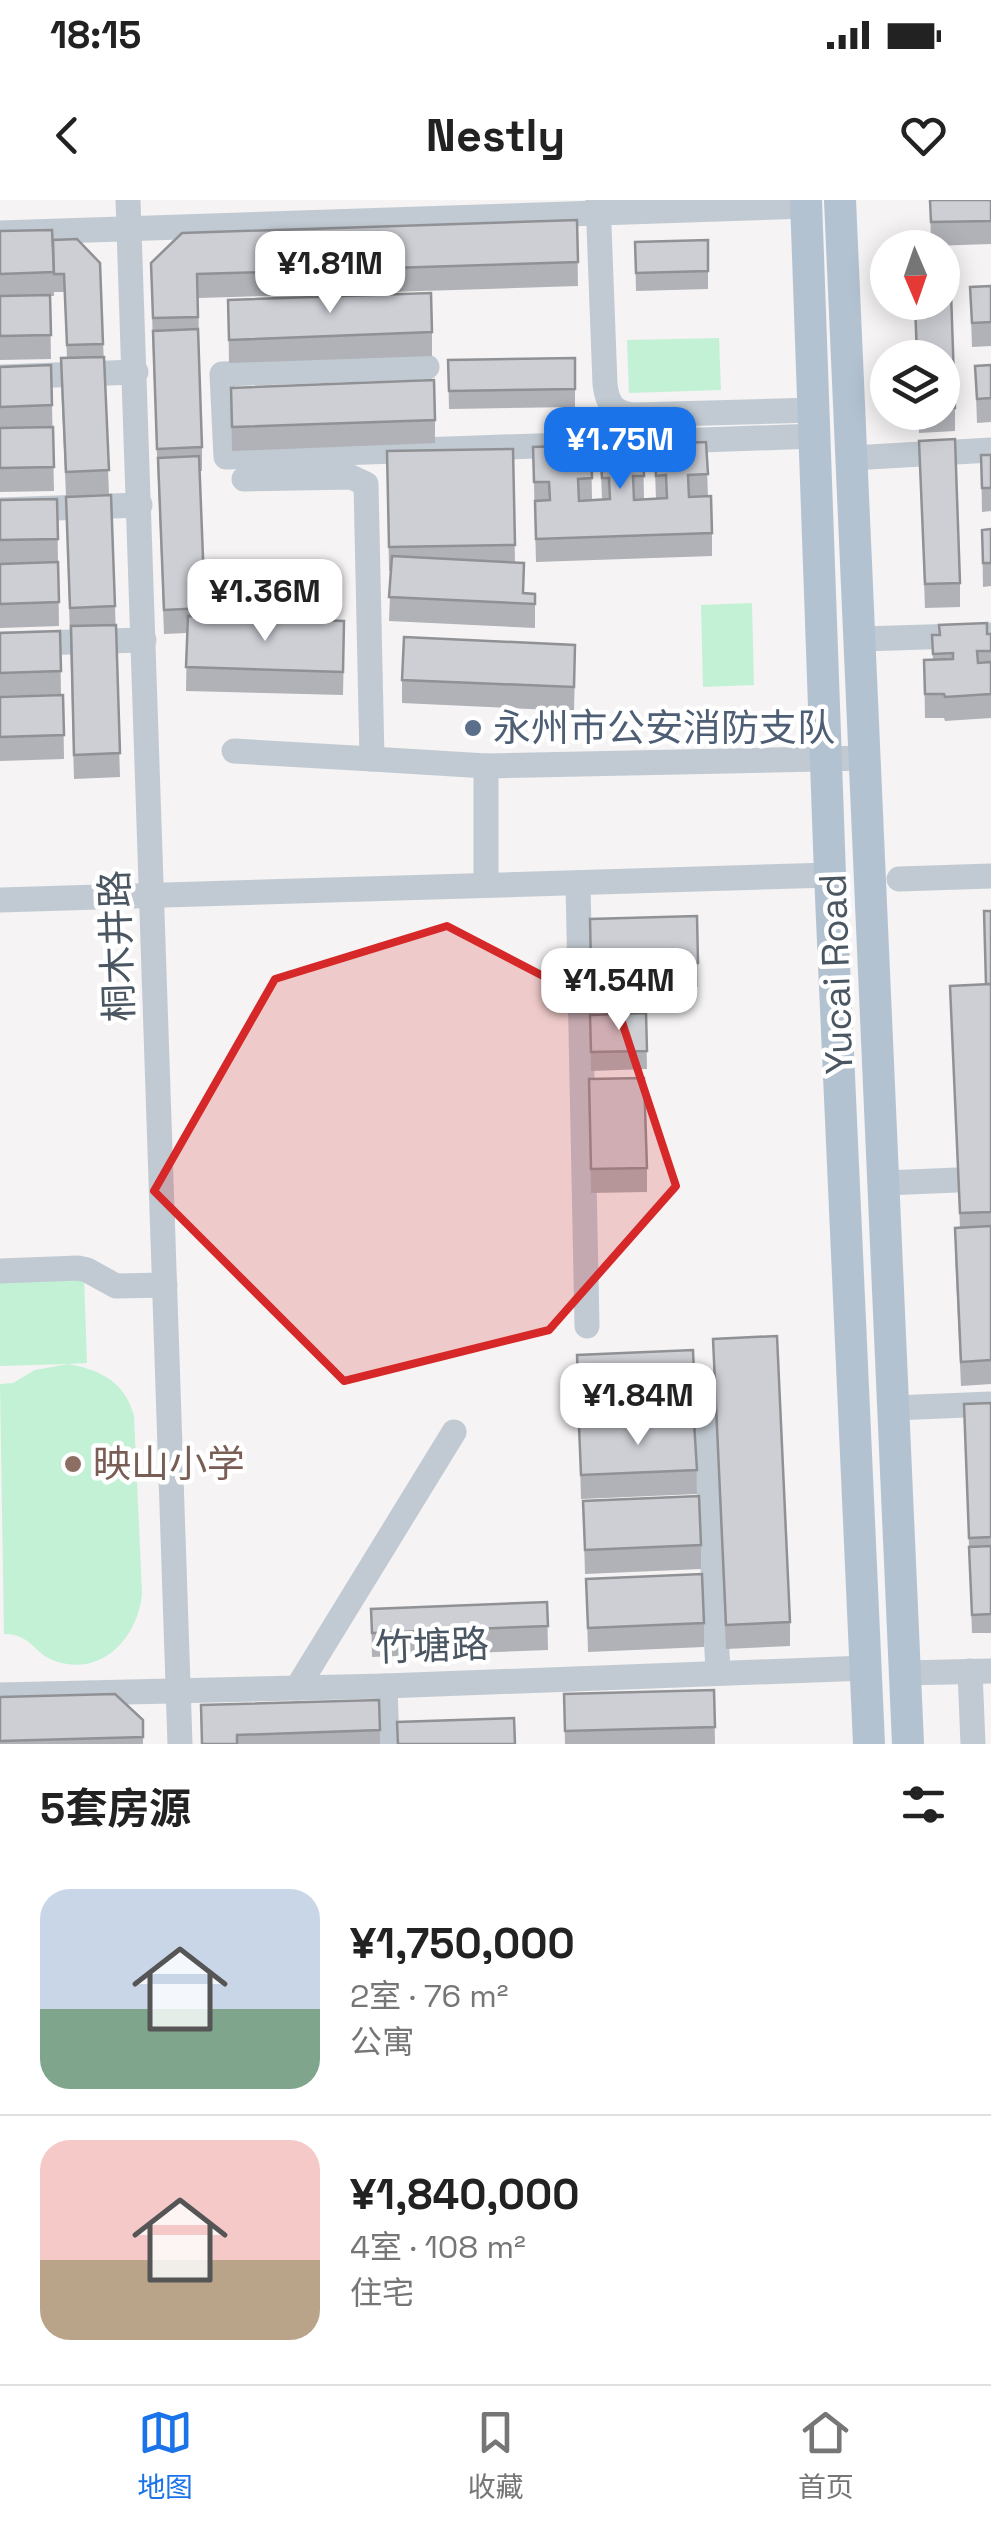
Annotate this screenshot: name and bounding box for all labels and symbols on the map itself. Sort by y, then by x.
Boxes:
north arrow [870,230,960,320]
pin: ¥1.81M [249,231,411,316]
pin: ¥1.75M [539,407,701,492]
pin: ¥1.36M [184,559,346,644]
place label: 永州市公安消防支队 [493,704,835,752]
marker: 永州市公安消防支队 [462,717,484,739]
street label: 桐木井路 [90,869,144,1023]
street label: Yucai Road [809,873,863,1075]
pin: ¥1.54M [538,948,700,1033]
pin: ¥1.84M [557,1363,719,1448]
place label: 映山小学 [93,1440,245,1488]
marker: 映山小学 [62,1453,84,1475]
street label: 竹塘路 [374,1620,490,1672]

